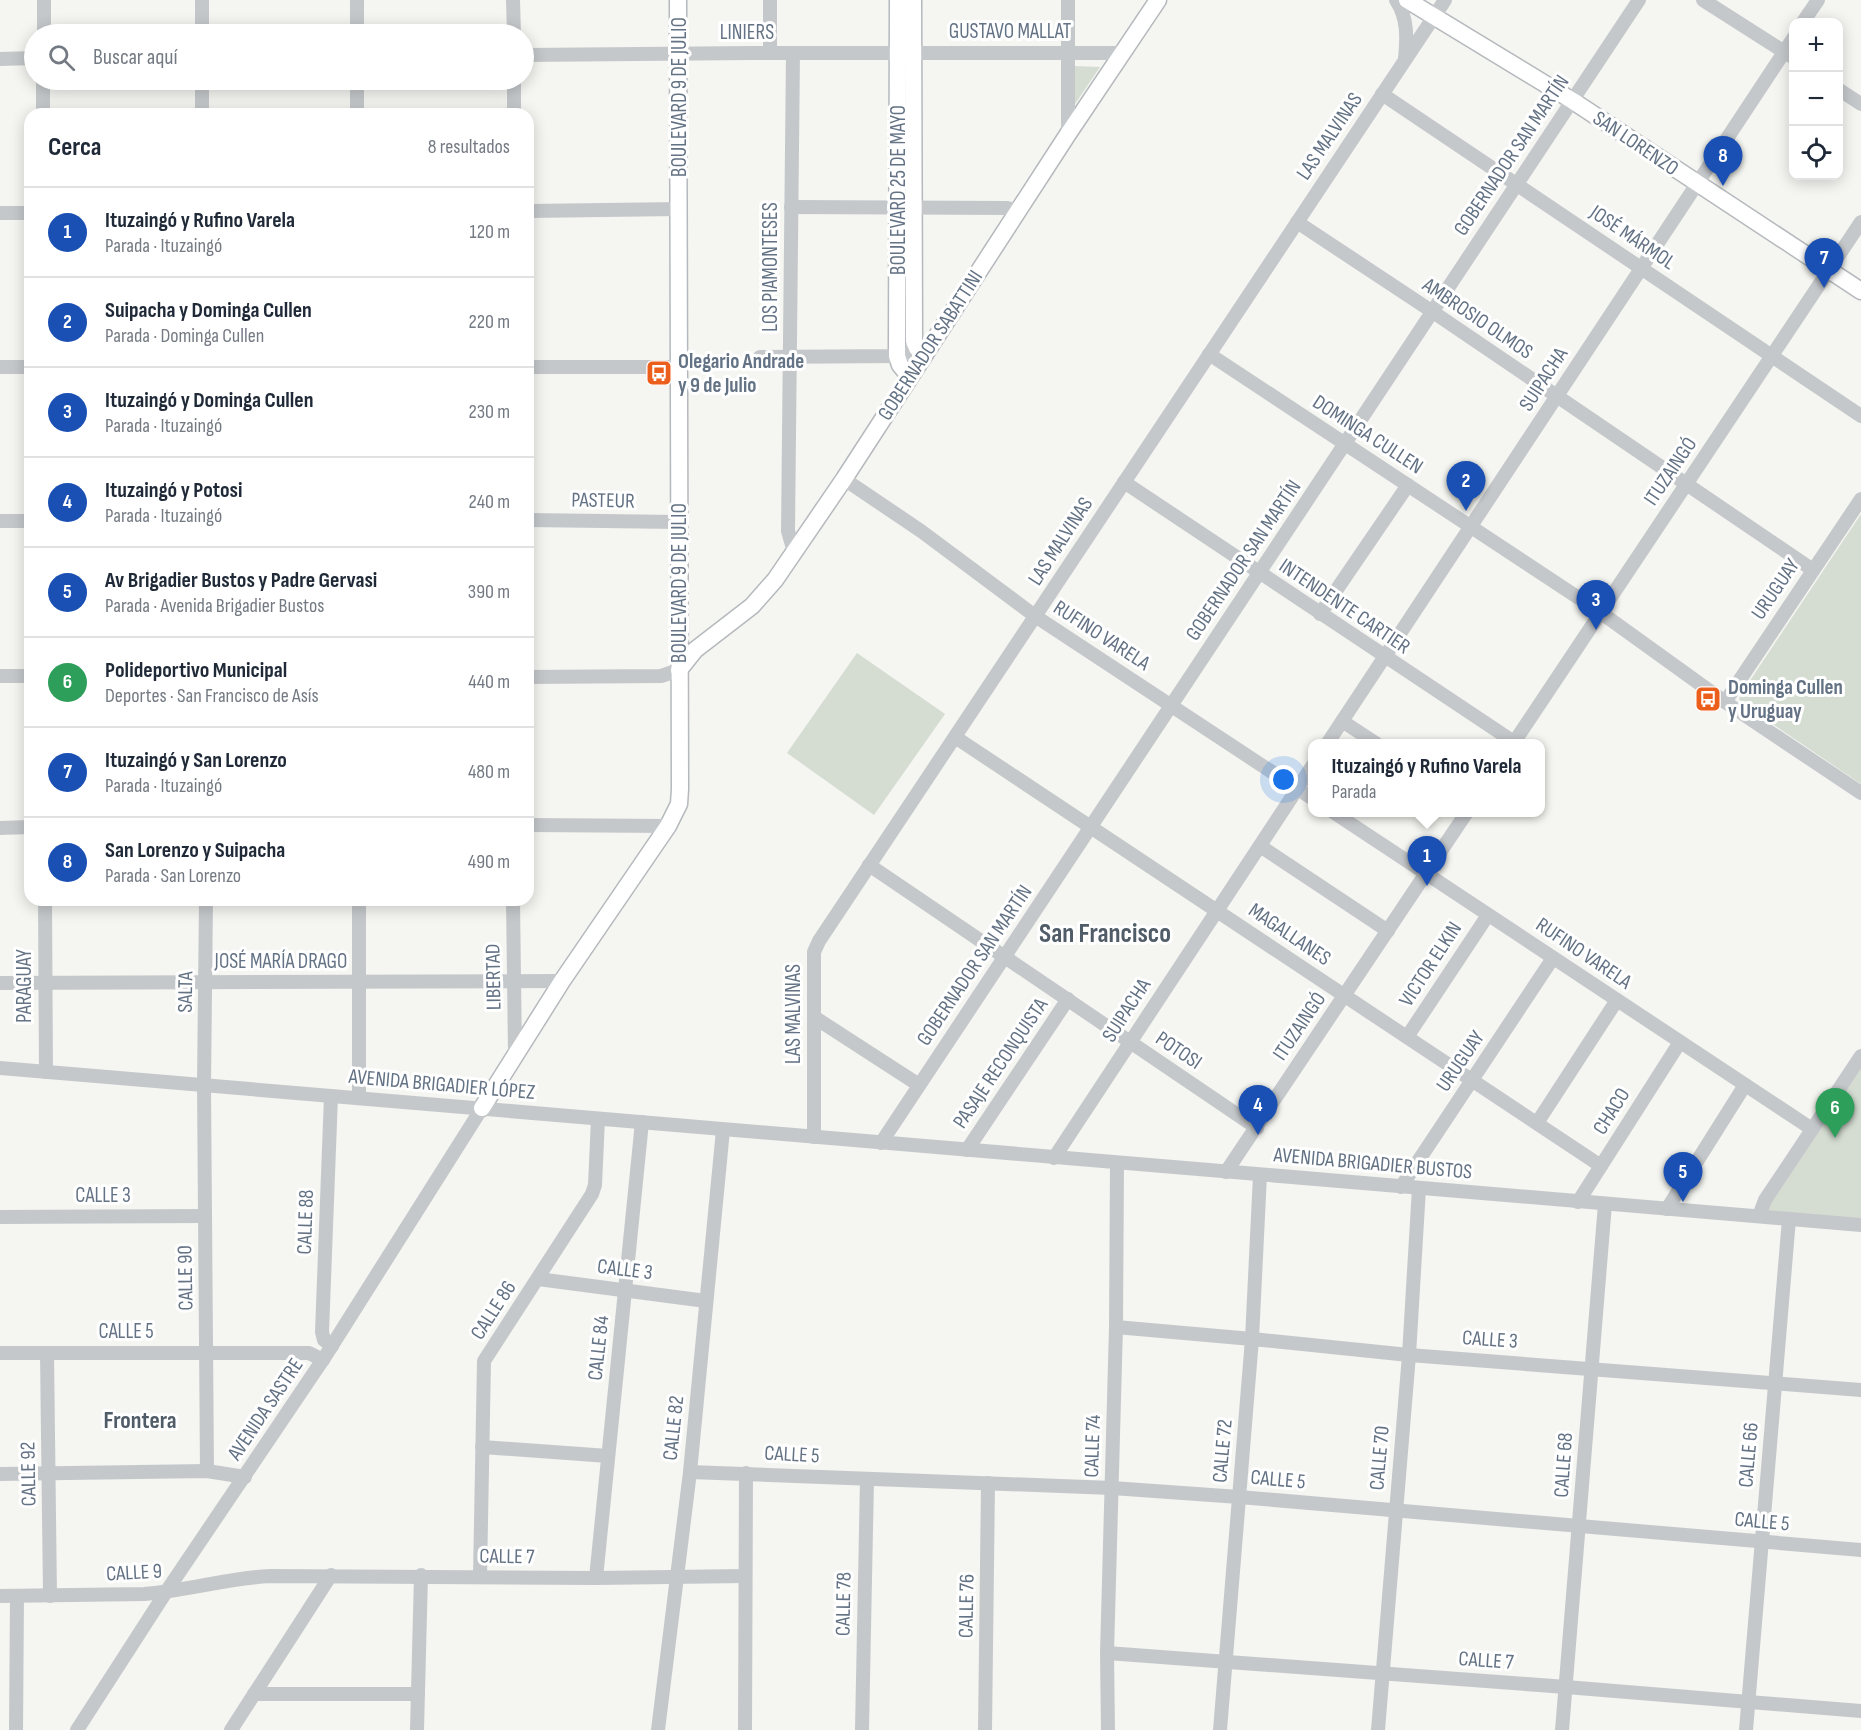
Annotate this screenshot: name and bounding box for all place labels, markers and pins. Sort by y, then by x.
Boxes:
pin: 8 [1704,136,1742,186]
pin: 7 [1804,238,1844,288]
place label: Olegario Andrade y 9 de Julio [678,349,804,398]
bus stop icon: Olegario Andrade y 9 de Julio [644,358,674,388]
pin: 2 [1446,462,1486,511]
pin: 3 [1576,580,1616,630]
place label: Dominga Cullen y Uruguay [1728,675,1843,724]
bus stop icon: Dominga Cullen y Uruguay [1693,684,1723,714]
pin: 1 [1408,836,1446,886]
pin: 4 [1238,1086,1278,1135]
pin: 6 [1816,1088,1854,1138]
pin: 5 [1664,1152,1702,1202]

